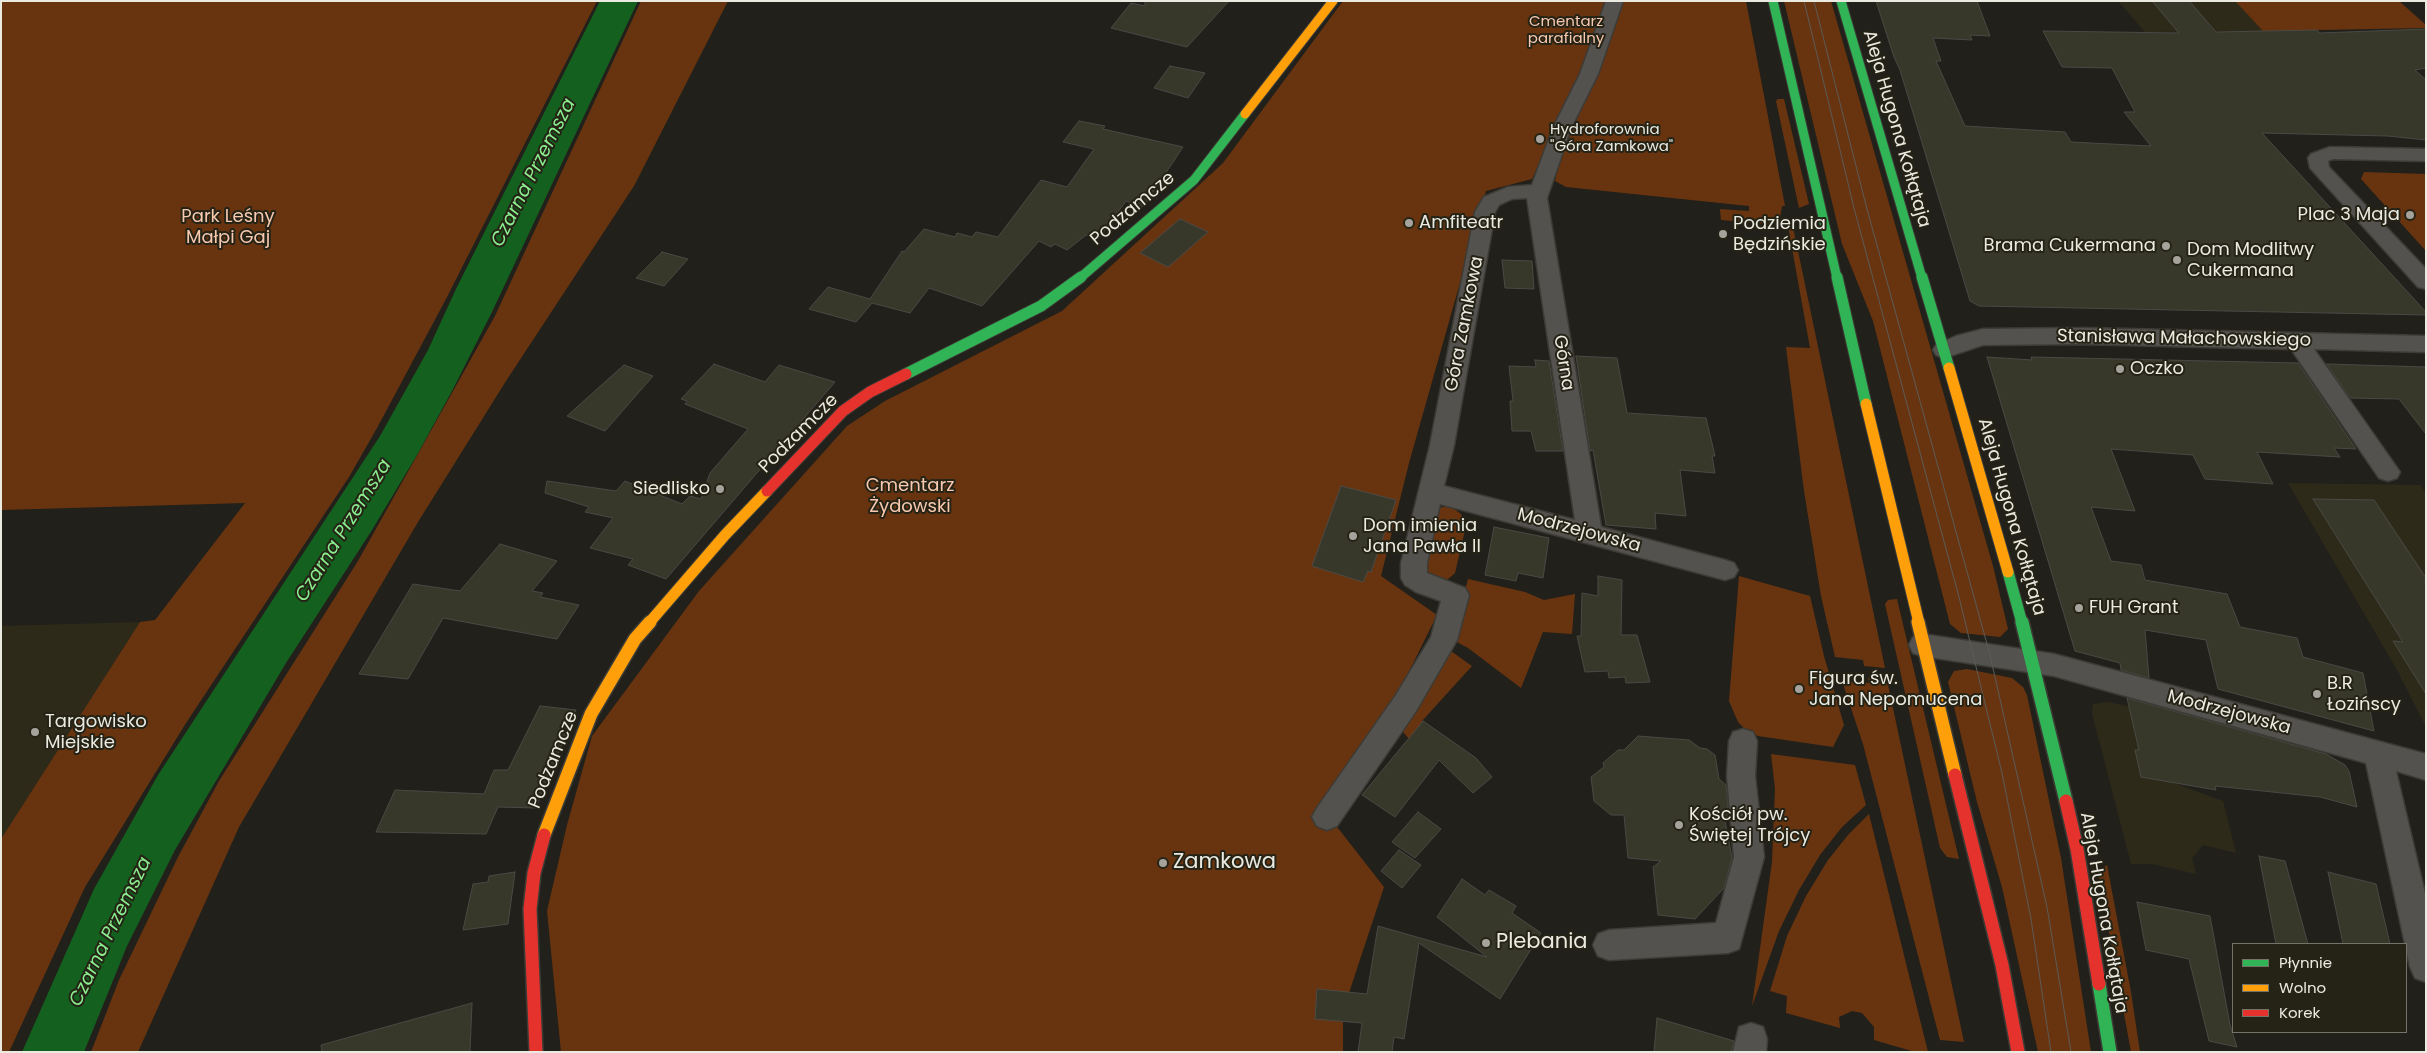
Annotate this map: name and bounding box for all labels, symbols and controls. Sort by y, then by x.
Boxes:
park label: Cmentarz parafialny [1528,13,1604,48]
street label: Aleja Hugona Kołłątaja [1857,28,1935,230]
water label: Czarna Przemsza [487,95,581,251]
place label: Hydroforownia "Góra Zamkowa" [1550,121,1673,156]
marker: Hydroforownia "Góra Zamkowa" [1534,133,1546,145]
street label: Podzamcze [1086,168,1180,250]
place label: Plac 3 Maja [2298,204,2400,226]
park label: Park Leśny Małpi Gaj [181,206,275,248]
marker: Plac 3 Maja [2404,209,2416,221]
place label: Amfiteatr [1419,212,1503,234]
place label: Podziemia Będzińskie [1733,213,1826,255]
marker: Amfiteatr [1403,217,1415,229]
marker: Podziemia Będzińskie [1717,228,1729,240]
place label: Brama Cukermana [1984,235,2156,257]
place label: Dom Modlitwy Cukermana [2187,239,2314,282]
marker: Brama Cukermana [2160,240,2172,252]
marker: Dom Modlitwy Cukermana [2171,254,2183,266]
street label: Góra Zamkowa [1441,255,1489,393]
street label: Stanisława Małachowskiego [2057,326,2311,352]
street label: Górna [1548,334,1578,392]
place label: Oczko [2130,358,2184,380]
marker: Oczko [2114,363,2126,375]
street label: Podzamcze [755,390,843,478]
street label: Aleja Hugona Kołłątaja [1972,416,2050,618]
water label: Czarna Przemsza [291,456,397,606]
park label: Cmentarz Żydowski [866,475,954,518]
place label: Siedlisko [633,478,710,500]
marker: Siedlisko [714,483,726,495]
street label: Modrzejowska [1515,504,1643,558]
place label: Dom imienia Jana Pawła II [1363,515,1481,558]
marker: Dom imienia Jana Pawła II [1347,530,1359,542]
place label: FUH Grant [2089,597,2178,619]
marker: FUH Grant [2073,602,2085,614]
place label: Figura św. Jana Nepomucena [1809,668,1983,711]
place label: B.R Łozińscy [2327,673,2401,716]
marker: Figura św. Jana Nepomucena [1793,683,1805,695]
street label: Modrzejowska [2165,686,2293,740]
marker: B.R Łozińscy [2311,688,2323,700]
street label: Podzamcze [525,708,583,812]
place label: Targowisko Miejskie [45,711,147,754]
marker: Targowisko Miejskie [29,726,41,738]
place label: Kościół pw. Świętej Trójcy [1689,804,1810,846]
street label: Aleja Hugona Kołłątaja [2075,811,2131,1015]
marker: Kościół pw. Świętej Trójcy [1673,819,1685,831]
place label: Zamkowa [1173,850,1276,876]
water label: Czarna Przemsza [65,854,157,1010]
marker: Zamkowa [1157,857,1169,869]
place label: Plebania [1496,930,1588,956]
marker: Plebania [1480,937,1492,949]
legend [2232,943,2407,1033]
text: Płynnie [2279,952,2332,973]
text: Wolno [2279,977,2326,998]
text: Korek [2279,1002,2320,1023]

